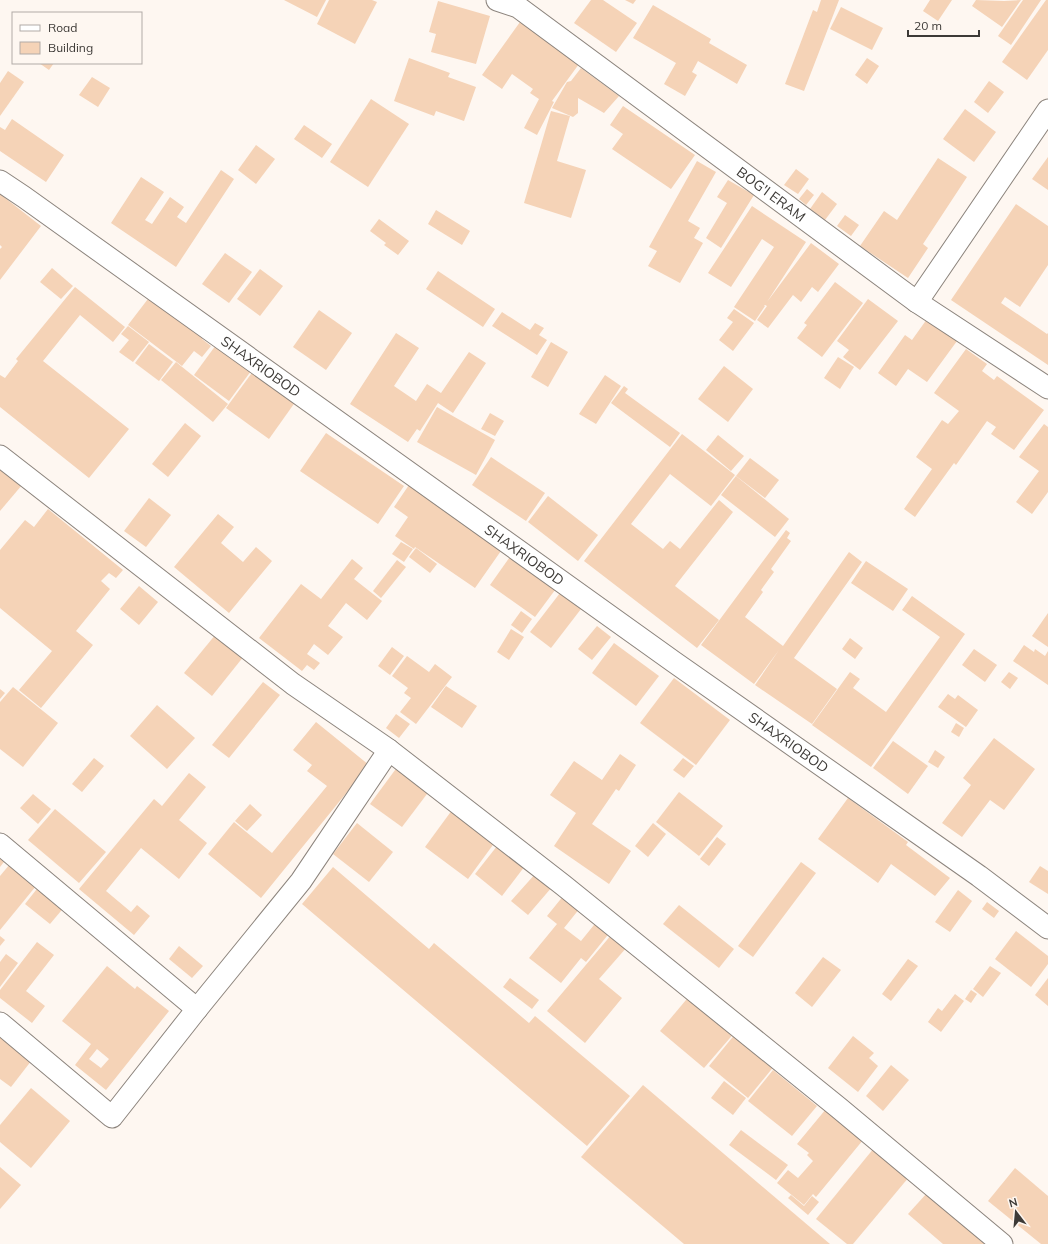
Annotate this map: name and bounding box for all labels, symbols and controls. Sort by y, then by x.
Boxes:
legend [12,12,142,64]
scale bar [908,12,979,38]
text: 20 m [914,18,942,33]
text: Road [48,20,77,35]
text: Building [48,40,93,55]
street label: BOG'I ERAM [733,163,809,226]
street label: SHAXRIOBOD [217,332,304,401]
street label: SHAXRIOBOD [481,520,568,589]
street label: SHAXRIOBOD [745,708,832,777]
north arrow [996,1192,1036,1232]
text: N [1007,1195,1019,1210]

